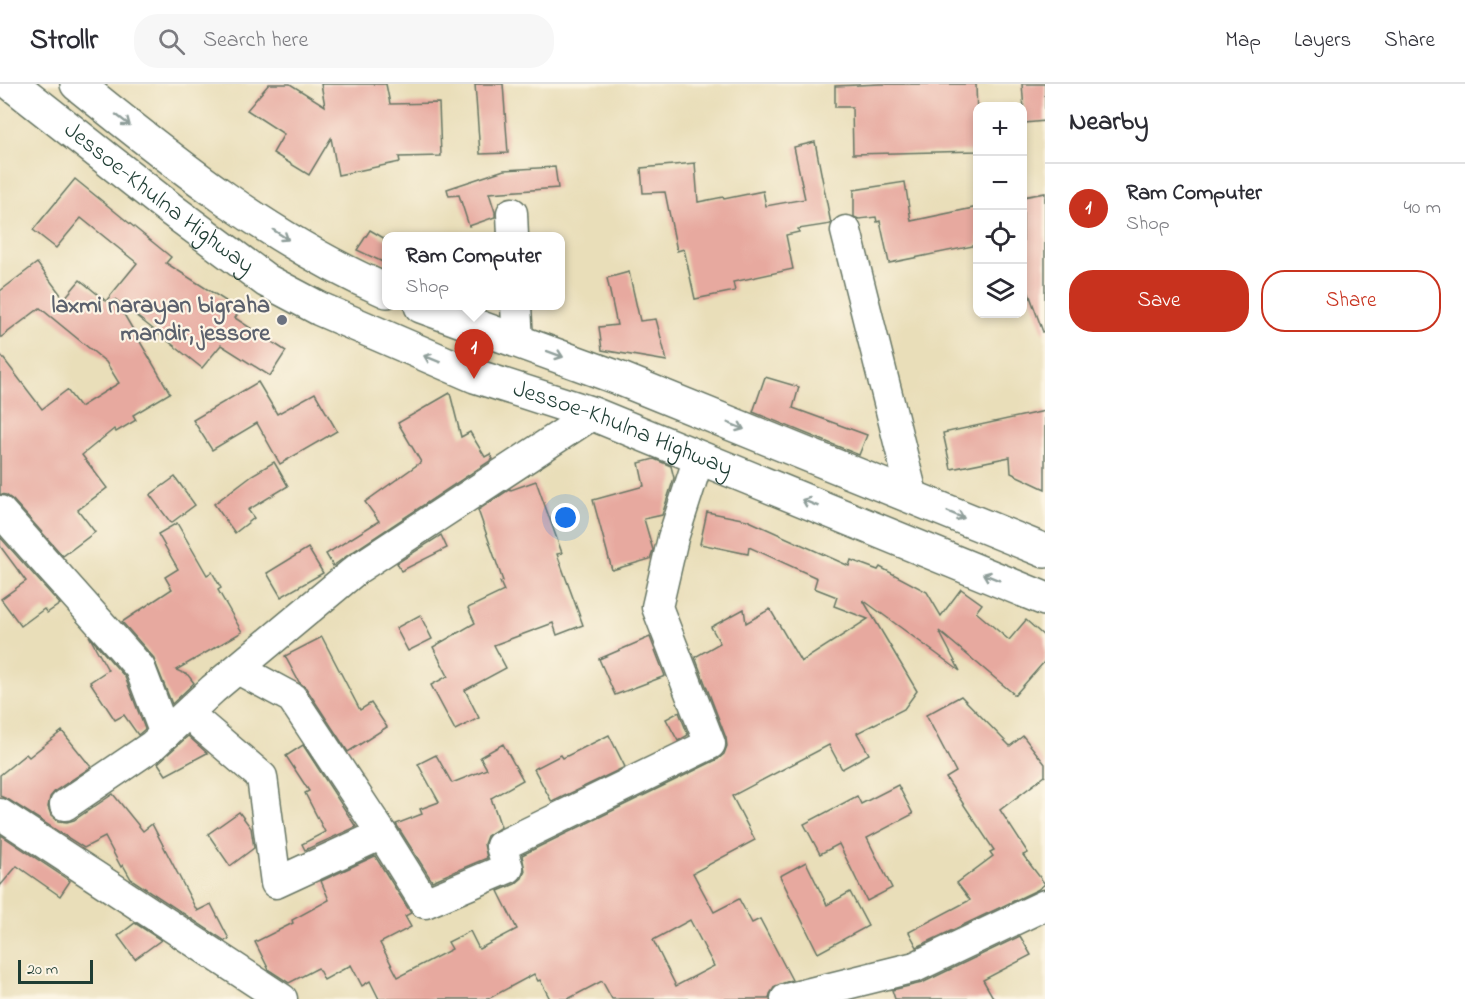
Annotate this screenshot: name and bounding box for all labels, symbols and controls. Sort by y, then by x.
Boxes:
search box [134,14,554,68]
text: Strollr [30,21,98,62]
icon: search [155,25,188,58]
text: Search here [203,25,308,57]
text: Map [1225,26,1261,56]
text: Layers [1294,26,1351,56]
text: Share [1384,26,1435,56]
map controls [973,102,1027,318]
button: + [973,102,1027,156]
text: Nearby [1069,104,1148,142]
street label: Jessoe-Khulna Highway [56,114,261,284]
one-way arrow [115,114,131,127]
button: − [973,156,1027,210]
text: Ram Computer [1126,178,1262,210]
text: 1 [1085,194,1092,223]
text: 40 m [1404,194,1441,223]
button: locate [973,210,1027,264]
text: Shop [1126,210,1170,239]
one-way arrow [272,229,288,241]
popup [382,232,565,310]
text: Ram Computer [406,241,541,273]
button: layers [973,264,1027,318]
button: Save [1069,270,1249,332]
button: Share [1261,270,1441,332]
text: Shop [406,273,449,302]
place label: laxmi narayan bigraha mandir, jessore [51,289,271,352]
marker: laxmi narayan bigraha mandir, jessore [275,313,289,327]
pin: 1 [454,330,494,379]
one-way arrow [545,350,563,361]
one-way arrow [424,353,442,364]
street label: Jessoe-Khulna Highway [508,372,738,488]
one-way arrow [726,421,745,432]
one-way arrow [802,497,820,508]
your location [551,503,580,532]
one-way arrow [946,510,964,521]
one-way arrow [982,571,1001,582]
scale bar [18,957,93,984]
text: 20 m [27,958,58,982]

